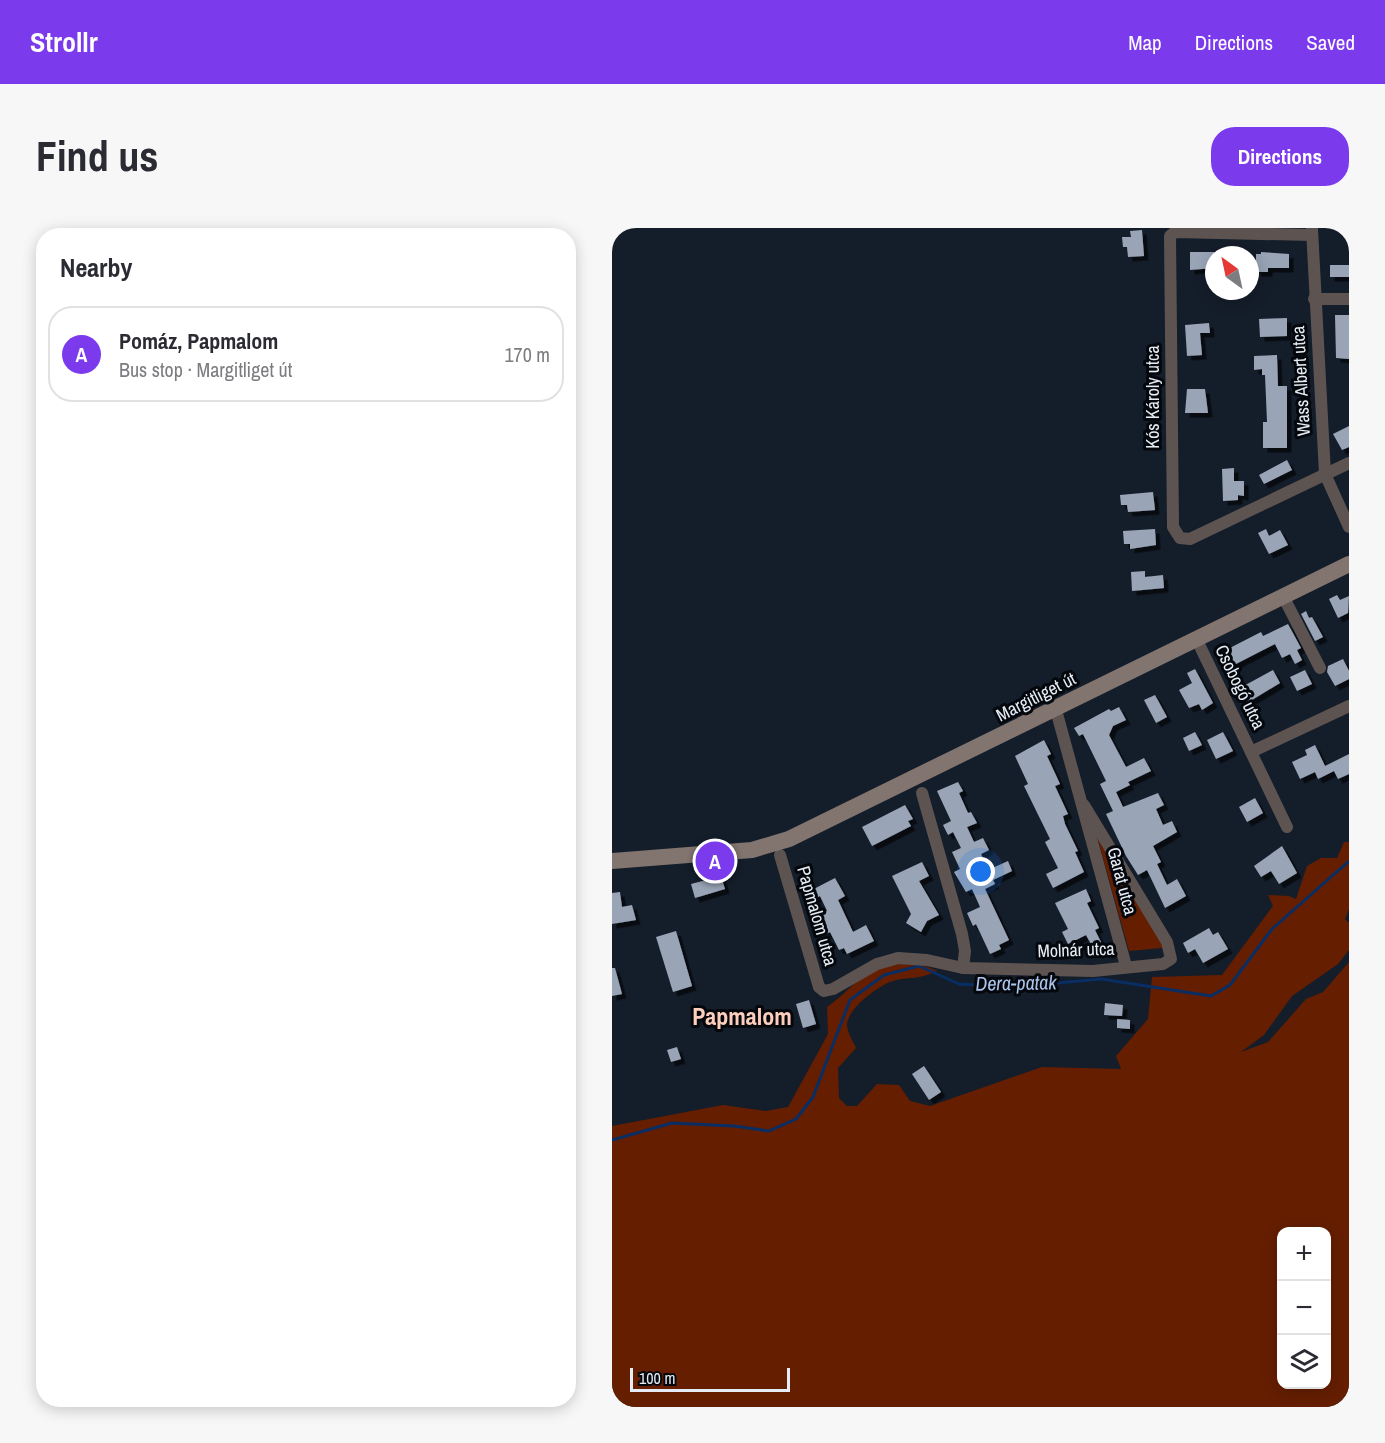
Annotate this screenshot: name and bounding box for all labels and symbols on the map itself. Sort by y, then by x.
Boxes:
north arrow [1205,246,1259,300]
street label: Wass Albert utca [1285,325,1316,437]
street label: Kós Károly utca [1140,345,1165,449]
street label: Csobogó utca [1209,640,1272,733]
street label: Margitliget út [992,666,1080,727]
pin: A [696,838,734,884]
street label: Garat utca [1101,844,1143,917]
your location [966,857,995,886]
street label: Papmalom utca [791,863,844,969]
street label: Molnár utca [1037,936,1115,963]
water label: Dera-patak [975,968,1058,997]
district label: Papmalom [692,1000,792,1032]
scale bar [630,1365,790,1392]

